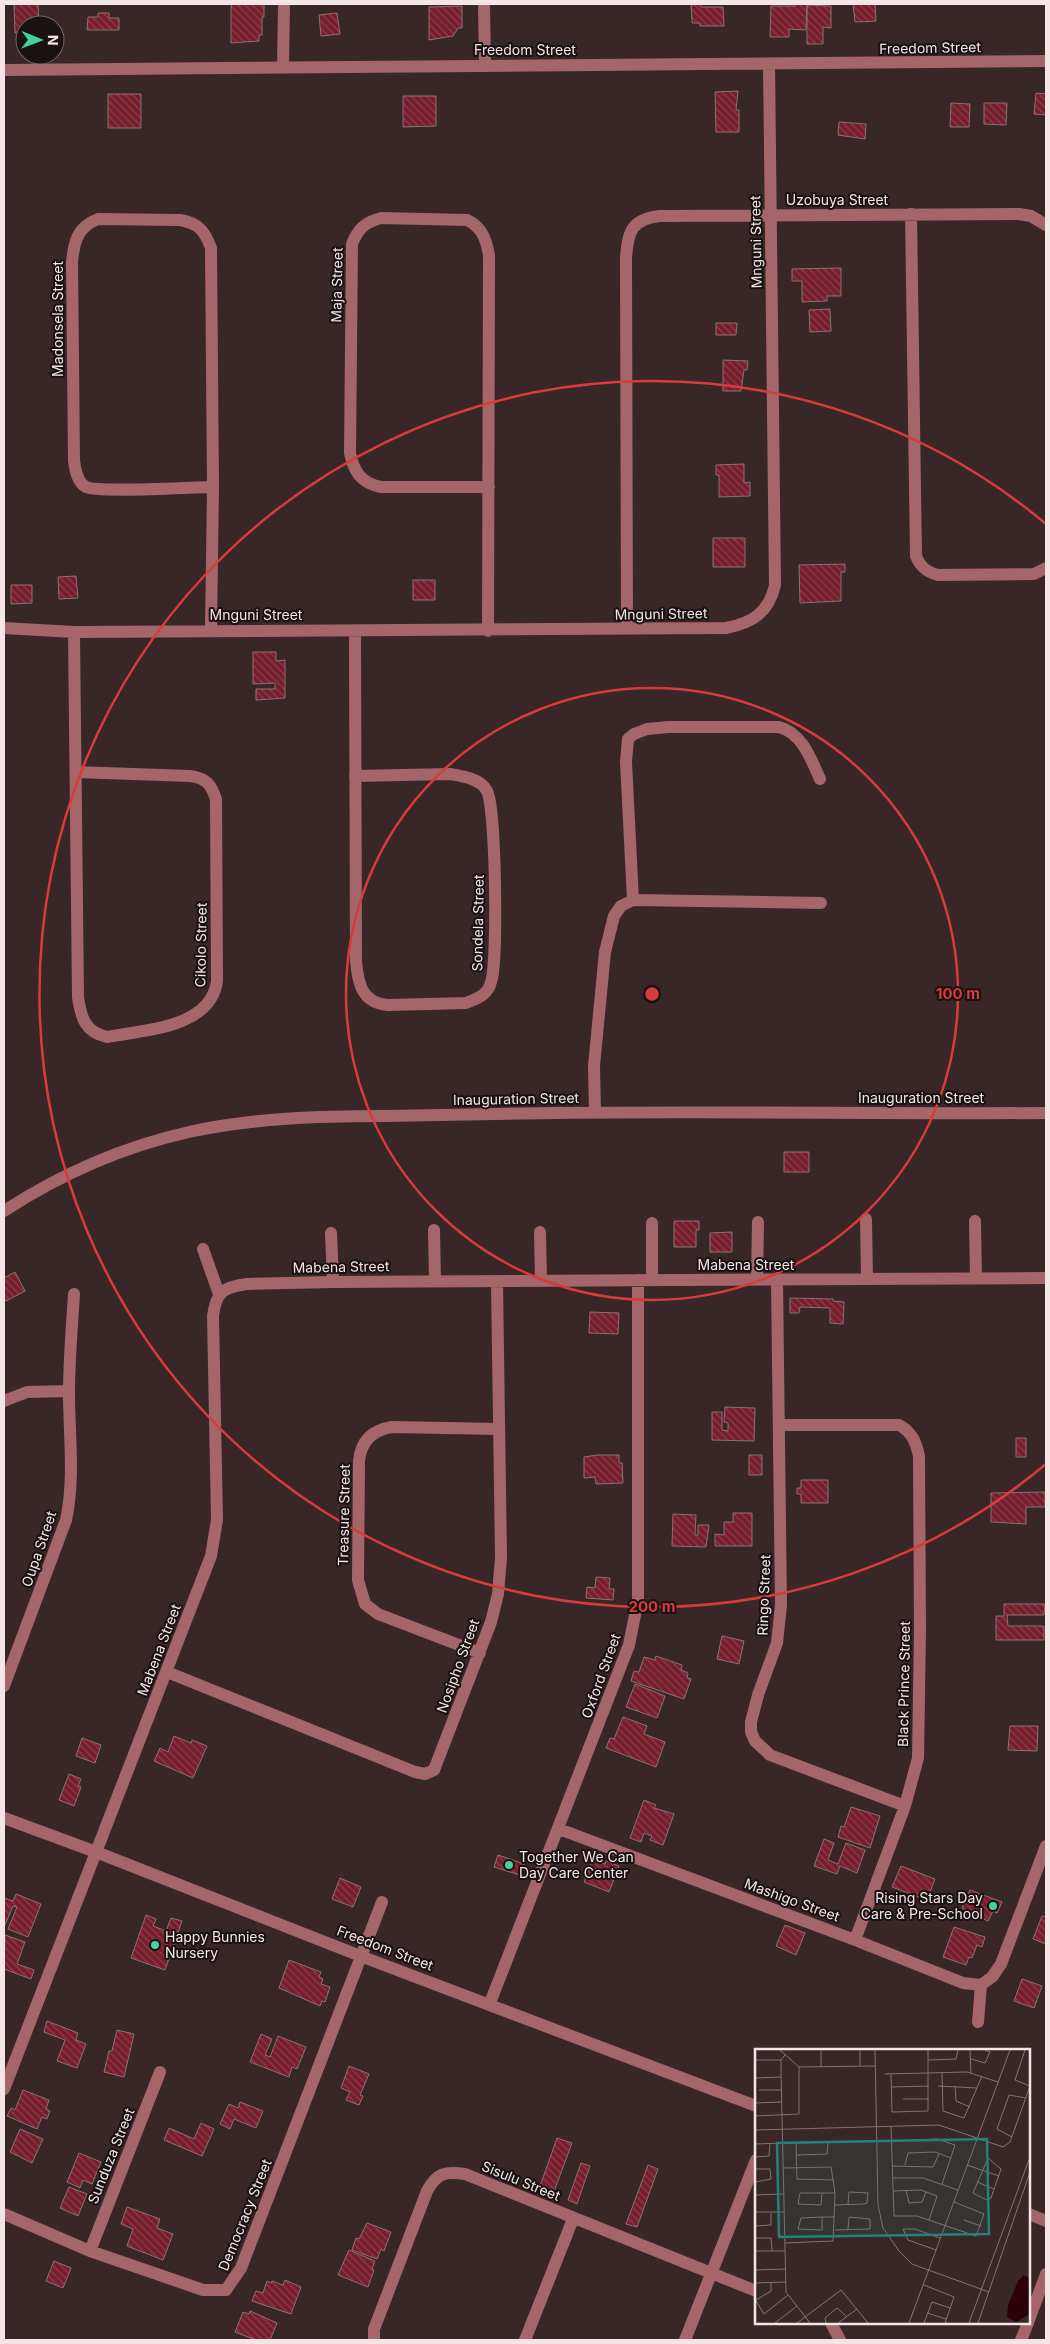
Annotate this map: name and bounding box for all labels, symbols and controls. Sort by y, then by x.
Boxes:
north arrow [15,15,65,65]
text: N [45,35,62,46]
street label: Freedom Street [879,38,981,57]
street label: Freedom Street [474,41,576,58]
street label: Uzobuya Street [786,191,889,208]
street label: Mnguni Street [746,195,765,289]
street label: Maja Street [327,247,346,323]
street label: Madonsela Street [49,261,66,377]
street label: Mnguni Street [614,604,708,623]
street label: Mnguni Street [210,606,303,623]
street label: Sondela Street [468,874,487,972]
street label: Cikolo Street [191,902,210,987]
text: 100 m [936,984,980,1003]
centre of rings [643,985,661,1003]
street label: Inauguration Street [453,1089,580,1108]
street label: Inauguration Street [858,1089,985,1106]
street label: Mabena Street [698,1256,795,1273]
street label: Mabena Street [292,1257,390,1276]
street label: Treasure Street [334,1464,353,1566]
street label: Oupa Street [18,1508,60,1589]
street label: Ringo Street [754,1554,773,1636]
text: 200 m [629,1597,675,1616]
street label: Mabena Street [133,1601,184,1698]
street label: Nosipho Street [433,1616,482,1715]
street label: Black Prince Street [894,1621,913,1747]
street label: Oxford Street [577,1631,624,1720]
place label: Together We Can Day Care Center [519,1848,634,1881]
marker: Together We Can Day Care Center [503,1859,515,1871]
street label: Mashigo Street [742,1874,842,1925]
place label: Rising Stars Day Care & Pre-School [861,1889,983,1922]
marker: Rising Stars Day Care & Pre-School [987,1900,999,1912]
street label: Freedom Street [335,1921,436,1974]
place label: Happy Bunnies Nursery [165,1928,265,1961]
marker: Happy Bunnies Nursery [149,1939,161,1951]
inset map [755,2049,1030,2324]
street label: Sunduza Street [84,2105,138,2206]
street label: Democracy Street [214,2156,275,2273]
street label: Sisulu Street [479,2157,563,2204]

